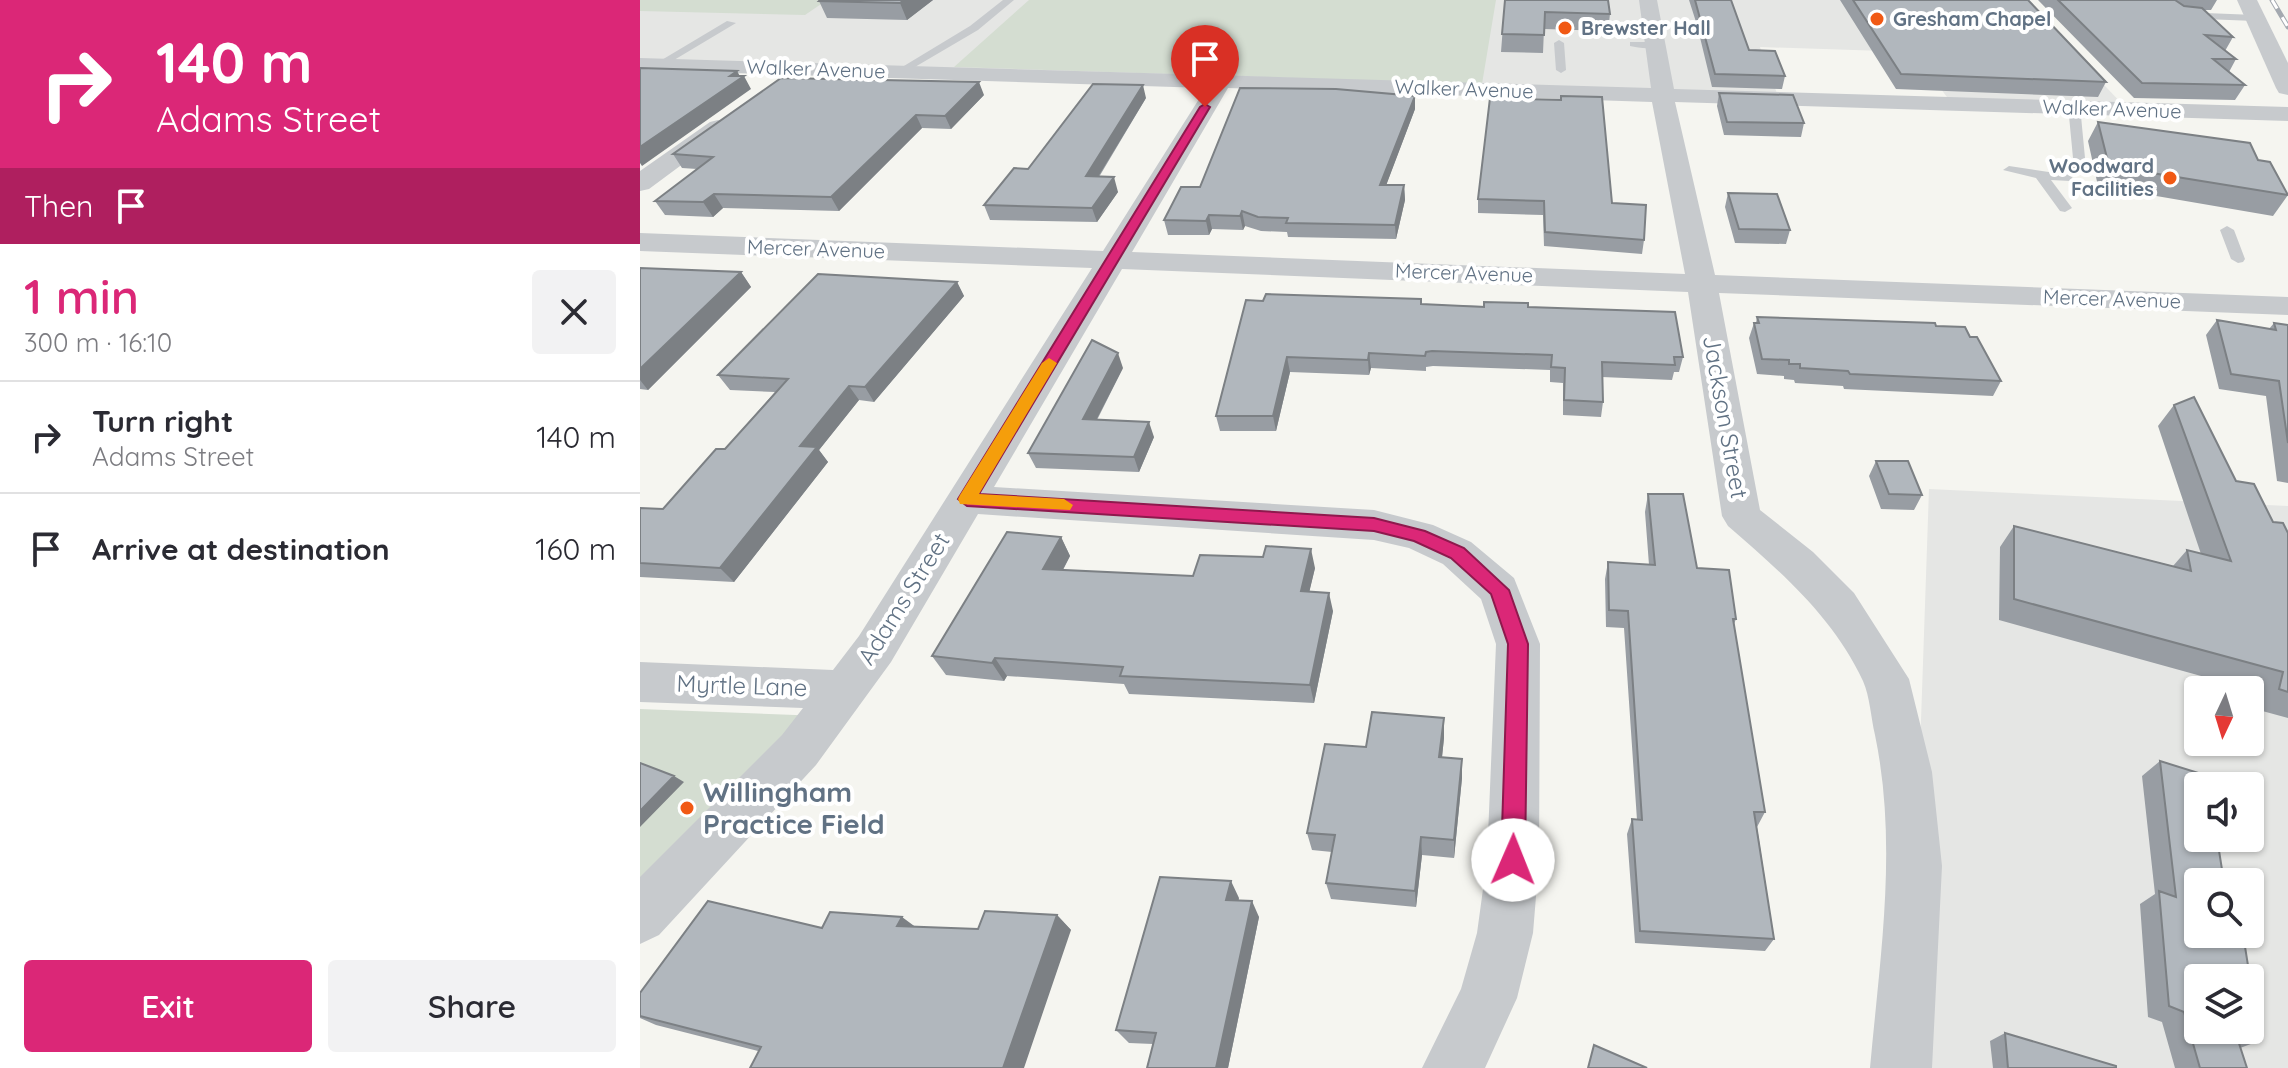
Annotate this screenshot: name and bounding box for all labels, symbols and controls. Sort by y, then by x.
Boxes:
place label: Gresham Chapel [1893,6,2052,31]
marker: Gresham Chapel [1868,10,1886,28]
place label: Brewster Hall [1581,15,1711,40]
marker: Brewster Hall [1556,19,1574,37]
pin [1171,25,1239,107]
text: 140 m [156,27,312,97]
icon: right [24,32,128,136]
icon: arrive [1183,37,1227,81]
street label: Walker Avenue [746,54,886,83]
street label: Walker Avenue [1394,74,1534,103]
street label: Walker Avenue [2042,94,2182,123]
text: Adams Street [156,96,381,141]
place label: Woodward Facilities [2049,153,2154,201]
marker: Woodward Facilities [2161,169,2179,187]
icon: arrive [109,184,153,228]
text: Then [24,187,93,225]
street label: Mercer Avenue [746,234,886,263]
street label: Mercer Avenue [1394,258,1534,287]
text: 1 min [24,266,139,326]
button: close [532,270,616,354]
street label: Mercer Avenue [2042,284,2182,313]
text: 300 m · 16:10 [24,326,172,359]
street label: Jackson Street [1697,333,1755,501]
text: Turn right [92,402,233,440]
icon: right [24,415,68,459]
text: 140 m [536,418,616,456]
text: Adams Street [92,440,254,473]
icon: arrive [24,527,68,571]
street label: Adams Street [851,527,956,670]
text: Arrive at destination [92,530,390,568]
text: 160 m [535,530,616,568]
street label: Myrtle Lane [676,668,808,702]
north arrow [2184,676,2264,756]
map controls [2184,676,2264,1044]
button: sound [2184,772,2264,852]
place label: Willingham Practice Field [703,774,885,841]
marker: Willingham Practice Field [678,799,696,817]
position arrow [1471,818,1555,902]
button: search [2184,868,2264,948]
button: Exit [24,960,312,1052]
button: Share [328,960,616,1052]
button: layers [2184,964,2264,1044]

